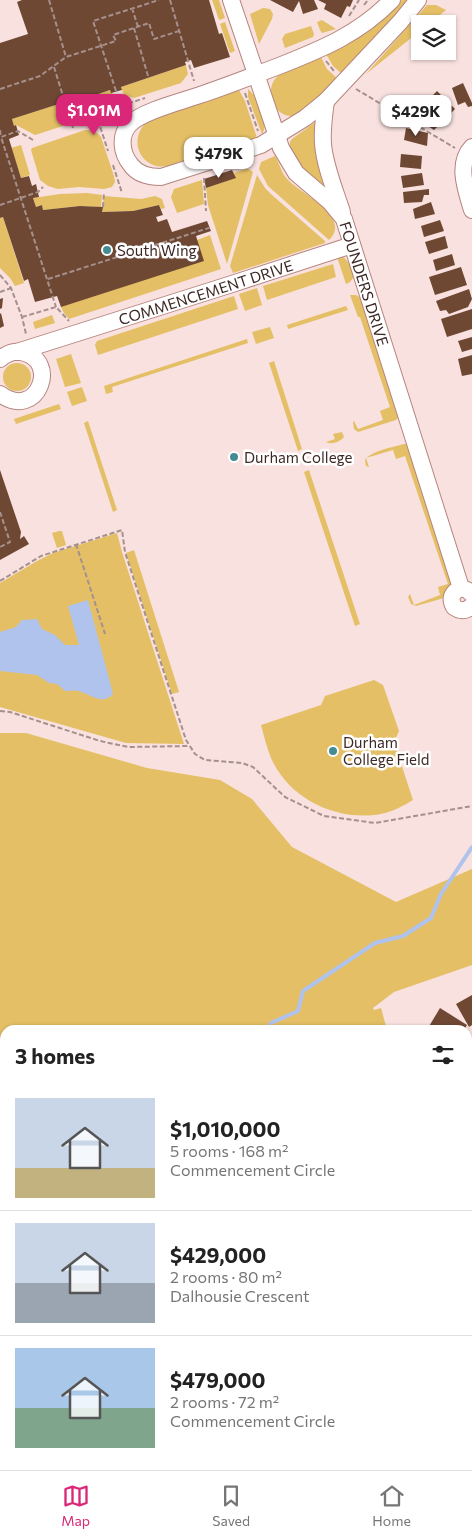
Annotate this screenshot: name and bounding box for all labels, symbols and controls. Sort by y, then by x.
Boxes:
map controls [411,15,456,60]
button: layers [411,15,456,60]
pin: $1.01M [53,94,135,136]
pin: $429K [381,94,451,137]
text: $1.01M [67,100,121,119]
text: $429K [392,101,440,120]
pin: $479K [184,136,254,179]
text: $479K [195,143,243,162]
street label: FOUNDERS DRIVE [336,219,393,348]
place label: South Wing [117,241,197,259]
marker: South Wing [101,244,113,256]
street label: COMMENCEMENT DRIVE [116,256,295,328]
place label: Durham College [244,448,353,466]
marker: Durham College [228,451,240,463]
place label: Durham College Field [343,733,429,768]
marker: Durham College Field [327,745,339,757]
icon: filters [429,1041,457,1069]
text: 3 homes [15,1043,95,1068]
text: $1,010,000 [170,1116,280,1141]
icon: home [55,1118,115,1178]
text: 5 rooms · 168 m² [170,1141,288,1160]
text: Commencement Circle [170,1160,335,1179]
text: $429,000 [170,1242,266,1267]
icon: home [55,1243,115,1303]
text: 2 rooms · 80 m² [170,1267,282,1286]
text: Dalhousie Crescent [170,1286,310,1305]
text: $479,000 [170,1367,265,1392]
icon: home [55,1368,115,1428]
text: 2 rooms · 72 m² [170,1392,279,1411]
text: Commencement Circle [170,1411,335,1430]
tab: Map [61,1482,90,1529]
tab: Saved [212,1482,250,1529]
tab: Home [372,1482,411,1529]

